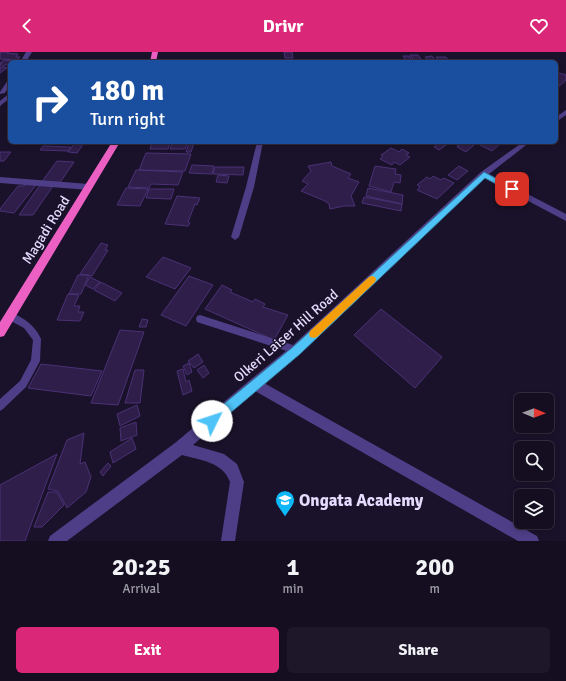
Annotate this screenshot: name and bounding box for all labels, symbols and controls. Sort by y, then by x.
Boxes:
icon: back [16,15,38,37]
text: Drivr [263,15,303,37]
icon: heart [528,15,550,37]
text: 180 m [90,74,164,108]
icon: right [24,76,76,128]
text: Turn right [90,108,165,130]
pin [495,172,529,206]
icon: arrive [501,178,523,200]
street label: Magadi Road [18,193,74,267]
street label: Olkeri Laiser Hill Road [230,286,342,386]
north arrow [514,393,554,433]
map controls [514,393,554,529]
position arrow [191,400,233,442]
button: search [514,441,554,481]
school or university icon: Ongata Academy [274,489,296,517]
button: layers [514,489,554,529]
place label: Ongata Academy [299,490,424,511]
text: 20:25 [112,552,171,582]
text: 1 [287,552,299,582]
text: 200 [415,552,454,582]
text: Arrival [123,581,160,597]
text: min [283,581,304,597]
text: m [430,581,440,597]
button: Exit [16,627,279,673]
button: Share [287,627,550,673]

